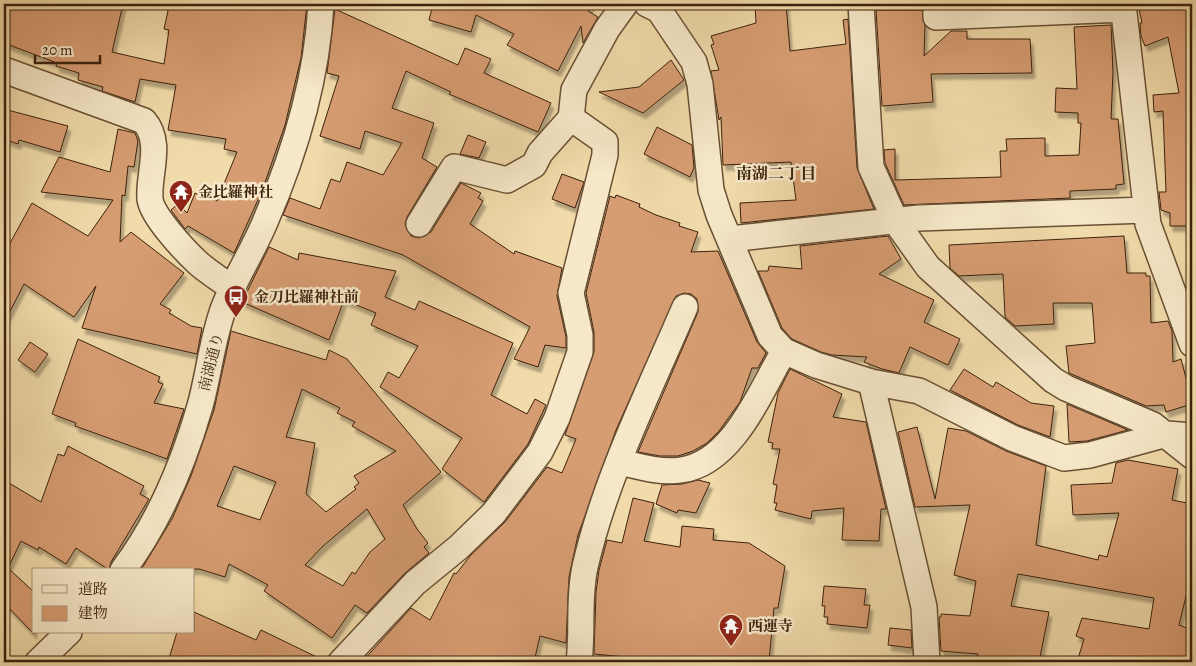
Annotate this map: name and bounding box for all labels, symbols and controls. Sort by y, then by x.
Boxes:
scale bar [35,32,100,64]
text: 20 m [42,40,73,60]
district label: 南湖二丁目 [736,163,816,185]
temple icon: 金比羅神社 [168,179,194,213]
place label: 金比羅神社 [198,182,273,202]
bus stop icon: 金刀比羅神社前 [223,284,249,318]
place label: 金刀比羅神社前 [254,287,359,307]
street label: 南湖通り [194,330,228,394]
legend [32,568,195,634]
text: 道路 [78,579,108,599]
text: 建物 [78,603,108,623]
temple icon: 西運寺 [718,613,744,647]
place label: 西運寺 [748,616,793,636]

